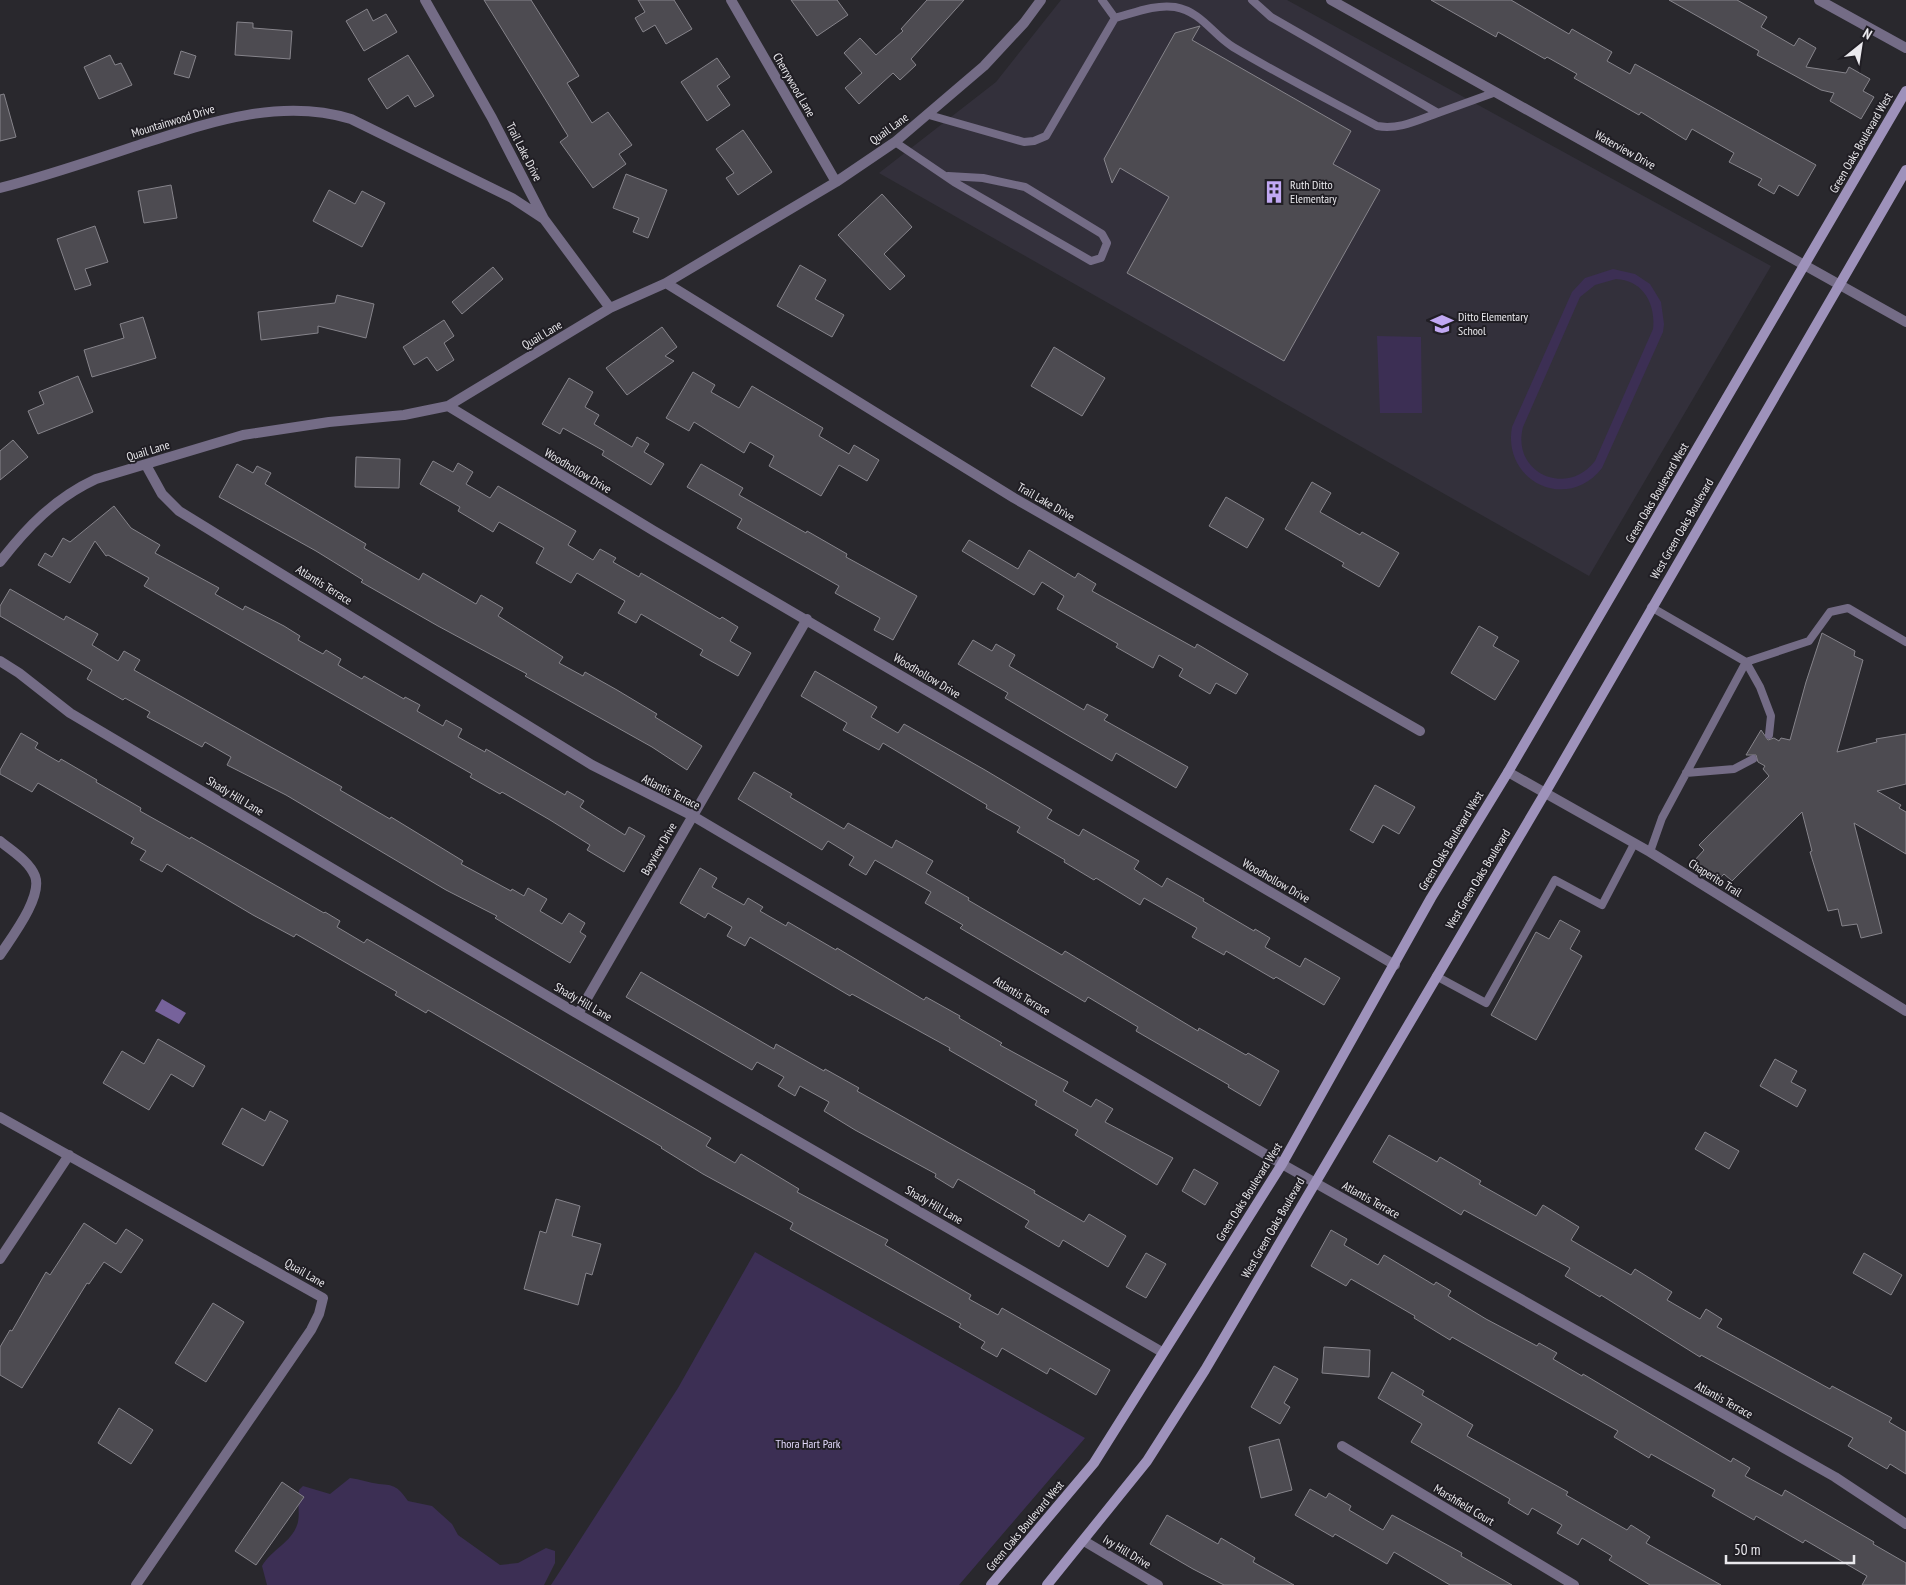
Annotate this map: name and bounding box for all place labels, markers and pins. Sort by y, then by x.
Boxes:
place label: Ruth Ditto Elementary [1290,177,1337,206]
building icon: Ruth Ditto Elementary [1261,179,1287,205]
place label: Ditto Elementary School [1458,309,1528,338]
school or university icon: Ditto Elementary School [1429,311,1455,337]

